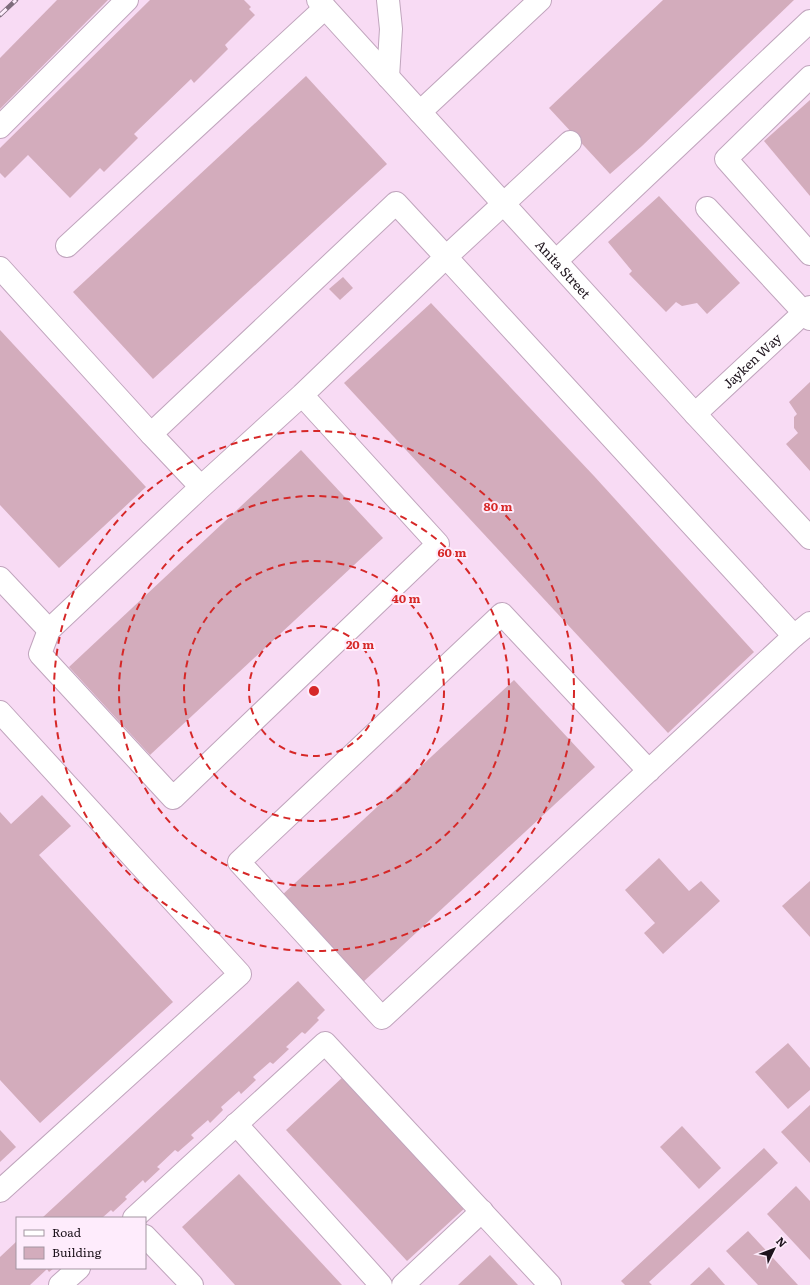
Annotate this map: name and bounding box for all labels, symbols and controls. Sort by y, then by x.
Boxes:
street label: Anita Street [532,235,596,303]
street label: Jayken Way [718,328,786,393]
text: 80 m [484,497,512,515]
text: 60 m [438,543,466,561]
text: 40 m [392,589,421,607]
text: 20 m [346,635,374,653]
centre of rings [307,684,321,698]
legend [16,1217,146,1269]
text: Road [52,1223,82,1241]
north arrow [754,1229,794,1269]
text: N [773,1233,791,1250]
text: Building [52,1243,102,1261]

